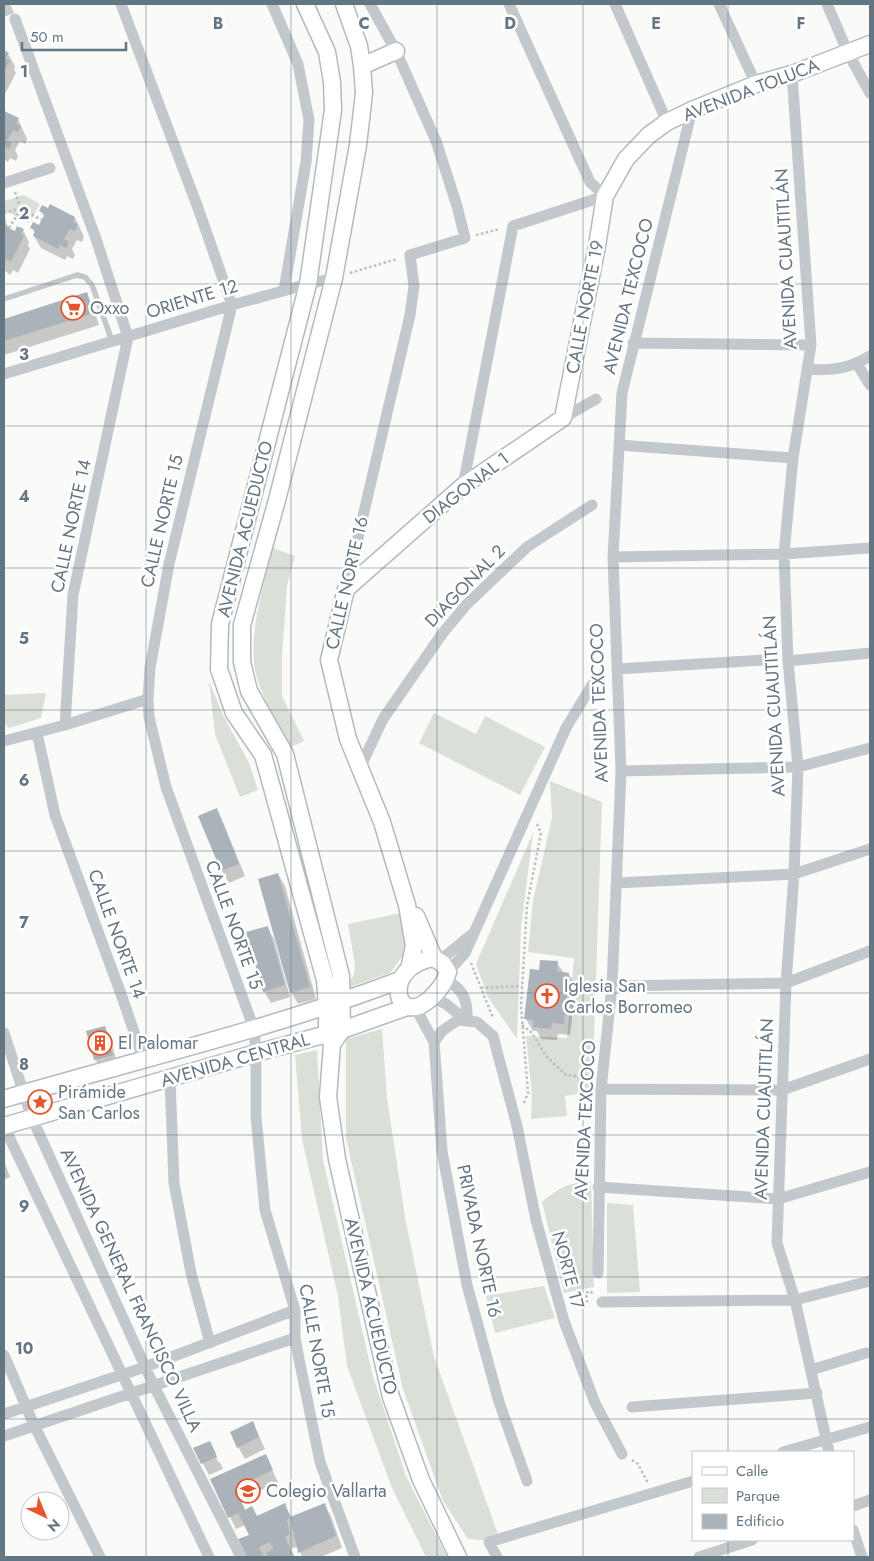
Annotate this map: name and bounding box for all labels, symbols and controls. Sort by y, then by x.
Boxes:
text: B [213,12,223,35]
text: C [358,12,370,35]
text: D [504,12,516,35]
text: E [651,12,661,35]
text: F [797,12,805,35]
scale bar [22,20,126,52]
text: 50 m [30,26,64,48]
street label: AVENIDA TOLUCA [679,52,823,128]
text: 1 [20,60,28,83]
street label: AVENIDA CUAUTITLÁN [768,168,804,350]
text: 2 [19,202,29,225]
street label: AVENIDA TEXCOCO [596,215,660,377]
street label: CALLE NORTE 19 [559,238,611,376]
street label: ORIENTE 12 [143,273,241,325]
supermarket icon: Oxxo [60,295,86,321]
place label: Oxxo [90,295,130,321]
text: 3 [19,343,29,366]
street label: AVENIDA ACUEDUCTO [210,438,280,620]
street label: DIAGONAL 1 [417,446,515,530]
street label: CALLE NORTE 15 [134,452,190,590]
street label: CALLE NORTE 14 [44,457,98,595]
text: 4 [18,485,30,508]
street label: CALLE NORTE 16 [319,514,375,652]
street label: DIAGONAL 2 [419,539,511,633]
street label: AVENIDA CUAUTITLÁN [756,615,792,797]
street label: AVENIDA TEXCOCO [583,623,615,783]
text: 5 [19,627,29,650]
text: 6 [19,769,29,792]
street label: CALLE NORTE 15 [199,857,269,993]
street label: CALLE NORTE 14 [82,866,152,1002]
text: 7 [19,911,29,934]
place label: Iglesia San Carlos Borromeo [564,973,693,1020]
church icon: Iglesia San Carlos Borromeo [534,983,560,1009]
street label: AVENIDA CUAUTITLÁN [748,1018,780,1200]
street label: AVENIDA CENTRAL [157,1026,313,1094]
building icon: El Palomar [87,1030,113,1056]
place label: El Palomar [118,1030,199,1056]
street label: AVENIDA TEXCOCO [568,1040,602,1200]
text: 8 [19,1053,29,1076]
place label: Pirámide San Carlos [58,1079,140,1126]
place icon: Pirámide San Carlos [27,1089,53,1115]
street label: AVENIDA GENERAL FRANCISCO VILLA [54,1144,208,1436]
street label: PRIVADA NORTE 16 [450,1162,508,1320]
text: 9 [19,1195,29,1218]
street label: AVENIDA ACUEDUCTO [338,1215,404,1397]
street label: NORTE 17 [545,1228,591,1312]
street label: CALLE NORTE 15 [292,1282,342,1420]
text: 10 [15,1337,33,1360]
legend [692,1451,854,1541]
text: Calle [736,1460,768,1482]
school or university icon: Colegio Vallarta [235,1478,261,1504]
place label: Colegio Vallarta [266,1478,387,1504]
text: Parque [736,1485,780,1507]
north arrow [20,1491,70,1541]
text: Edificio [736,1510,784,1532]
text: N [43,1514,65,1536]

